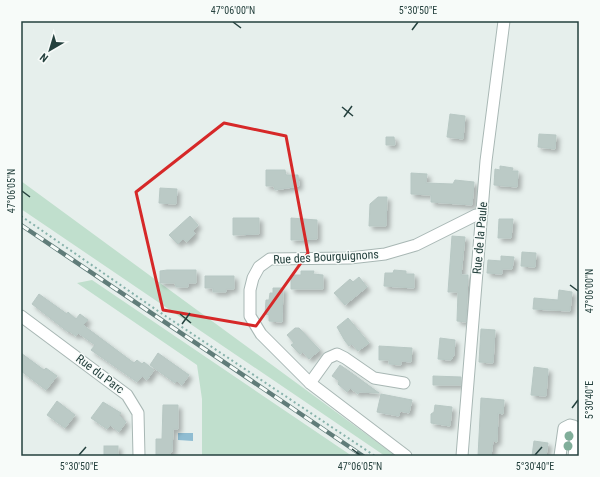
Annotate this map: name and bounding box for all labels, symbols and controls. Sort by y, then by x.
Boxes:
text: 47°06'00"N [211,5,255,16]
text: 5°30'50"E [399,5,437,16]
north arrow [30,30,70,70]
text: N [37,50,51,65]
text: 47°06'05"N [6,169,17,213]
street label: Rue de la Paule [470,201,490,275]
street label: Rue des Bourguignons [273,247,379,267]
text: 47°06'00"N [584,269,595,313]
street label: Rue du Parc [73,351,127,397]
text: 5°30'40"E [584,381,595,419]
text: 5°30'50"E [60,461,98,472]
text: 47°06'05"N [338,461,382,472]
text: 5°30'40"E [516,461,554,472]

